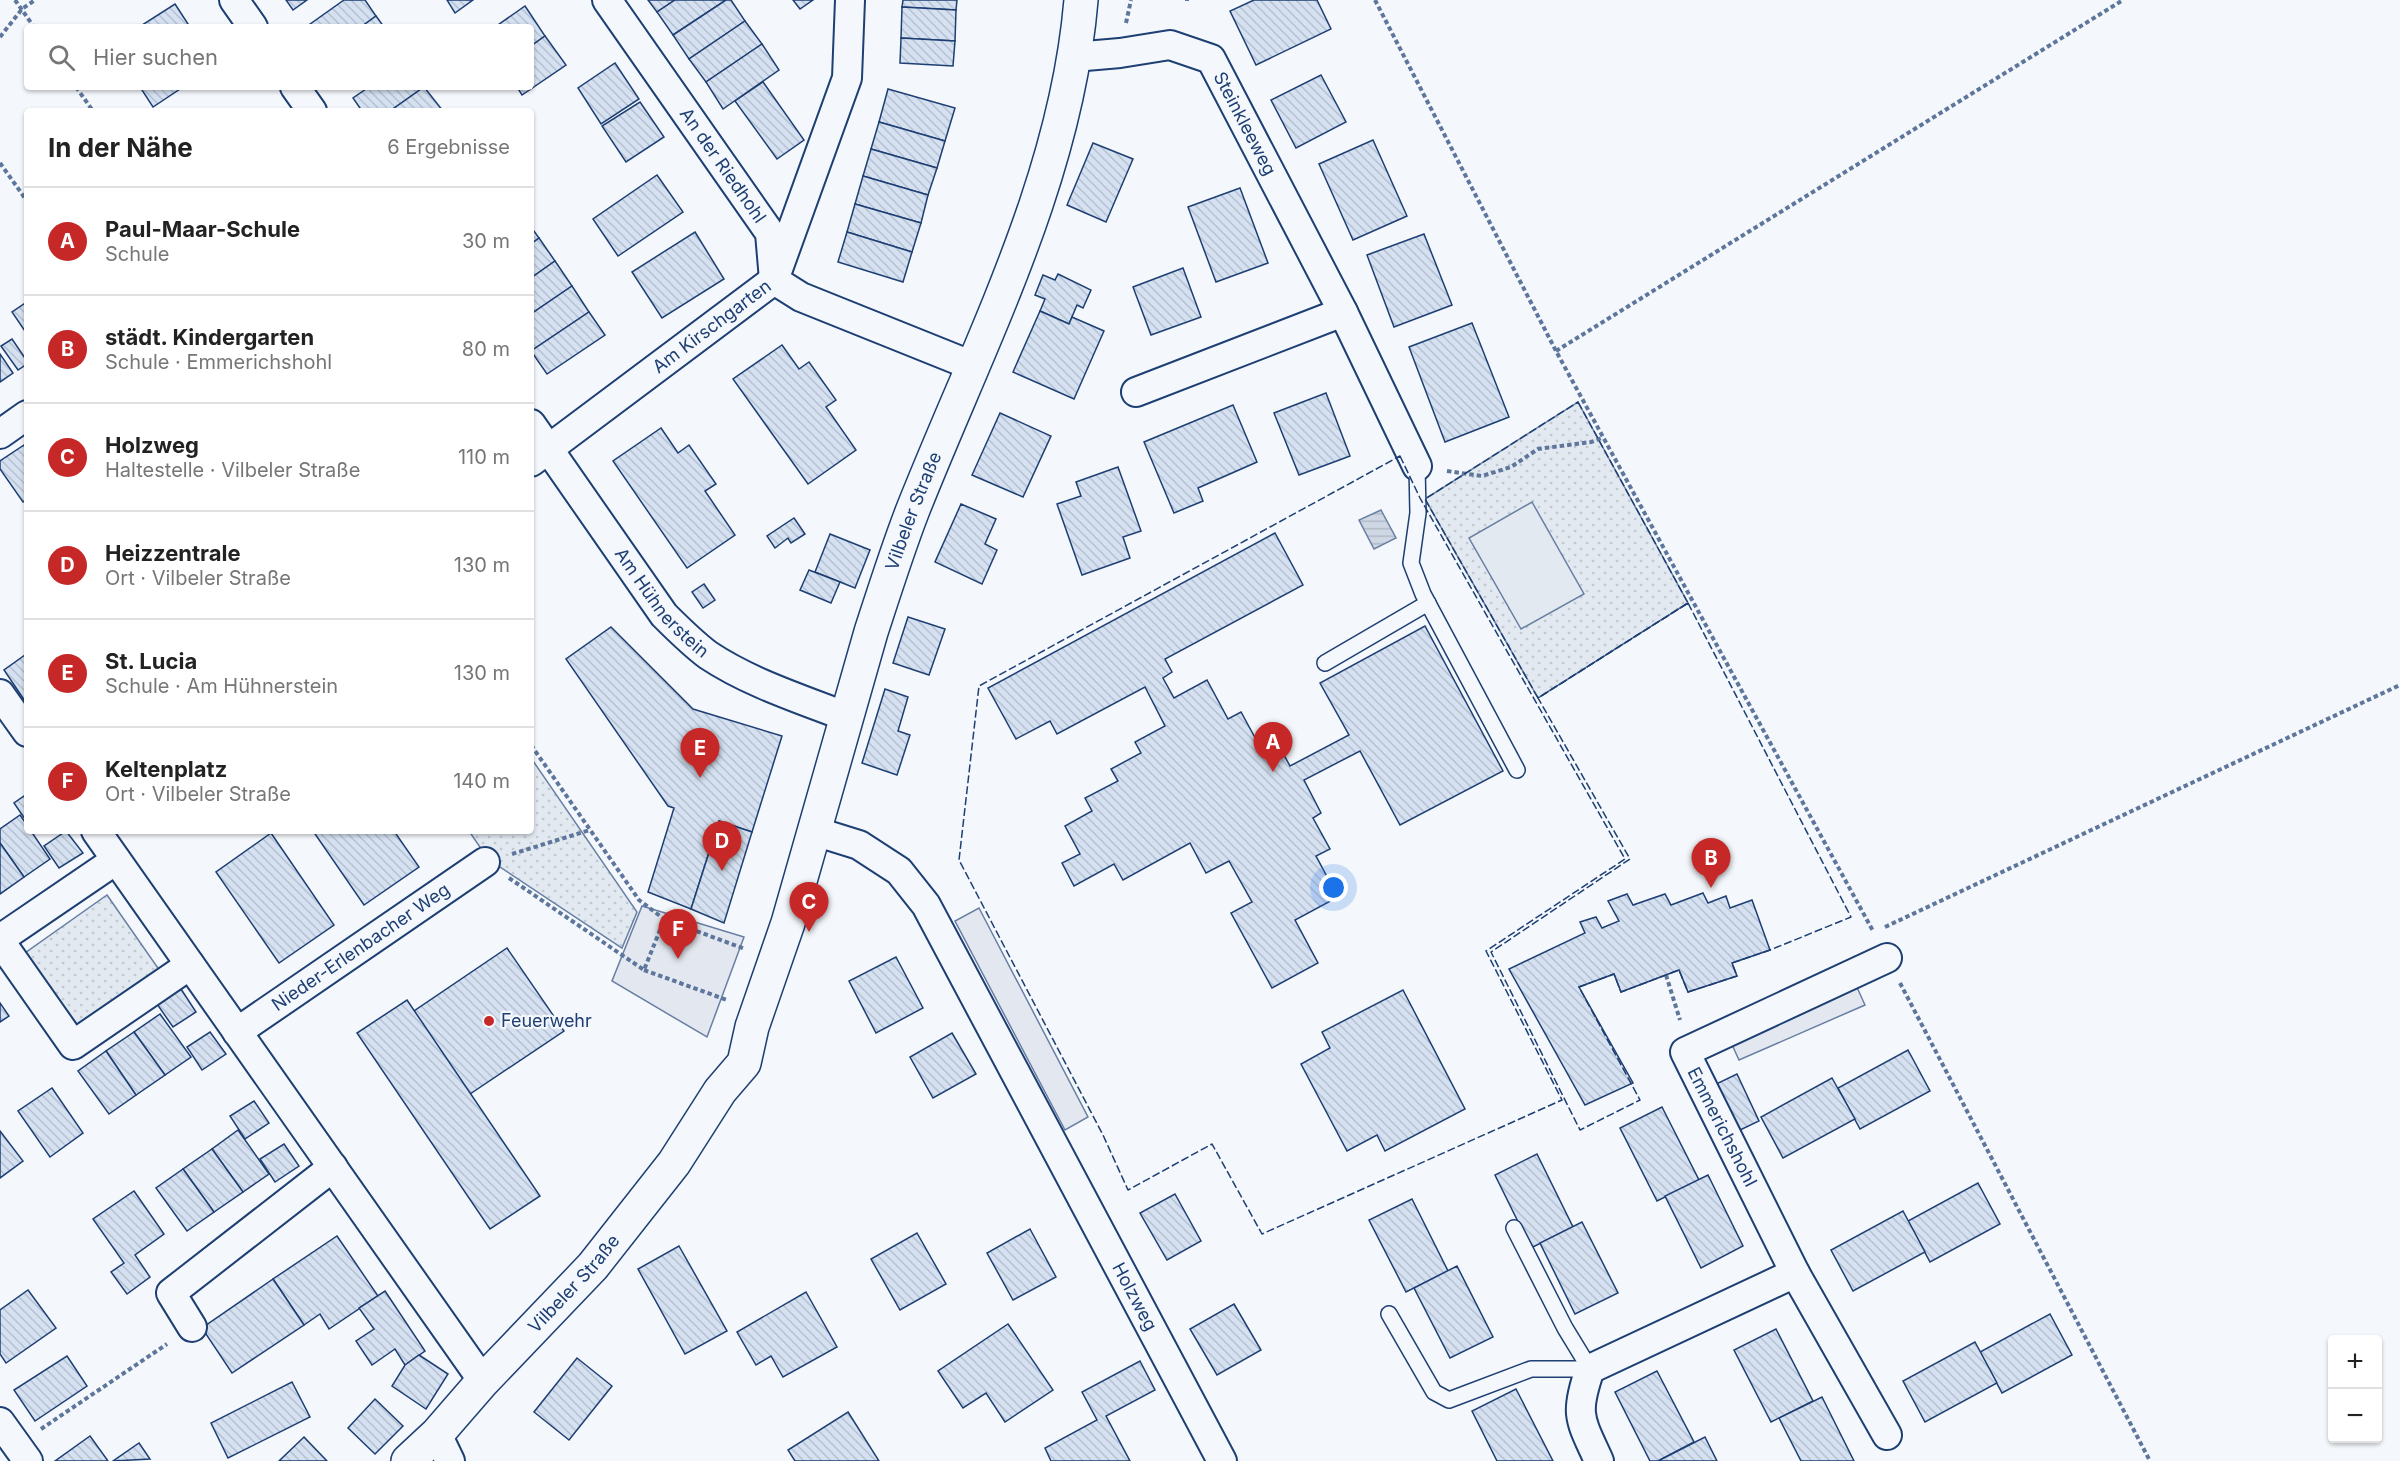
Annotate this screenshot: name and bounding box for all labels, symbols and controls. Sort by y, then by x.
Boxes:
search box [24,24,534,90]
icon: search [45,41,78,74]
text: Hier suchen [93,44,218,70]
street label: Steinkleeweg [1210,68,1281,179]
street label: An der Riedhohl [676,104,771,227]
text: In der Nähe [48,132,193,163]
text: 6 Ergebnisse [387,135,510,159]
text: Paul-Maar-Schule [105,216,300,242]
text: A [60,229,75,253]
text: 30 m [462,229,510,253]
text: Schule [105,242,169,266]
street label: Am Kirschgarten [648,275,775,377]
text: städt. Kindergarten [105,324,314,350]
text: B [61,337,74,361]
text: 80 m [462,337,510,361]
text: Schule · Emmerichshohl [105,350,332,374]
text: Holzweg [105,432,199,458]
text: C [60,445,75,469]
text: 110 m [458,445,510,469]
street label: Vilbeler Straße [881,449,945,573]
text: Haltestelle · Vilbeler Straße [105,458,360,482]
text: Heizzentrale [105,540,241,566]
street label: Am Hühnerstein [611,544,713,662]
text: D [60,553,75,577]
text: 130 m [454,553,510,577]
text: Ort · Vilbeler Straße [105,566,291,590]
text: St. Lucia [105,648,197,674]
text: E [61,661,74,685]
text: 130 m [454,661,510,685]
text: Schule · Am Hühnerstein [105,674,338,698]
pin: A [1254,722,1292,772]
pin: E [680,728,720,778]
text: Keltenplatz [105,756,227,782]
text: F [62,769,73,793]
text: 140 m [453,769,510,793]
text: Ort · Vilbeler Straße [105,782,291,806]
pin: D [702,822,742,871]
pin: B [1692,838,1730,888]
your location [1319,873,1348,902]
street label: Nieder-Erlenbacher Weg [268,879,453,1015]
pin: C [790,882,828,932]
pin: F [658,910,698,959]
place label: Feuerwehr [501,1010,592,1031]
marker: Feuerwehr [482,1014,496,1028]
street label: Emmerichshohl [1683,1064,1762,1190]
street label: Vilbeler Straße [524,1230,624,1337]
street label: Holzweg [1108,1259,1162,1334]
map controls [2328,1335,2382,1443]
button: + [2328,1335,2382,1389]
button: − [2328,1389,2382,1443]

